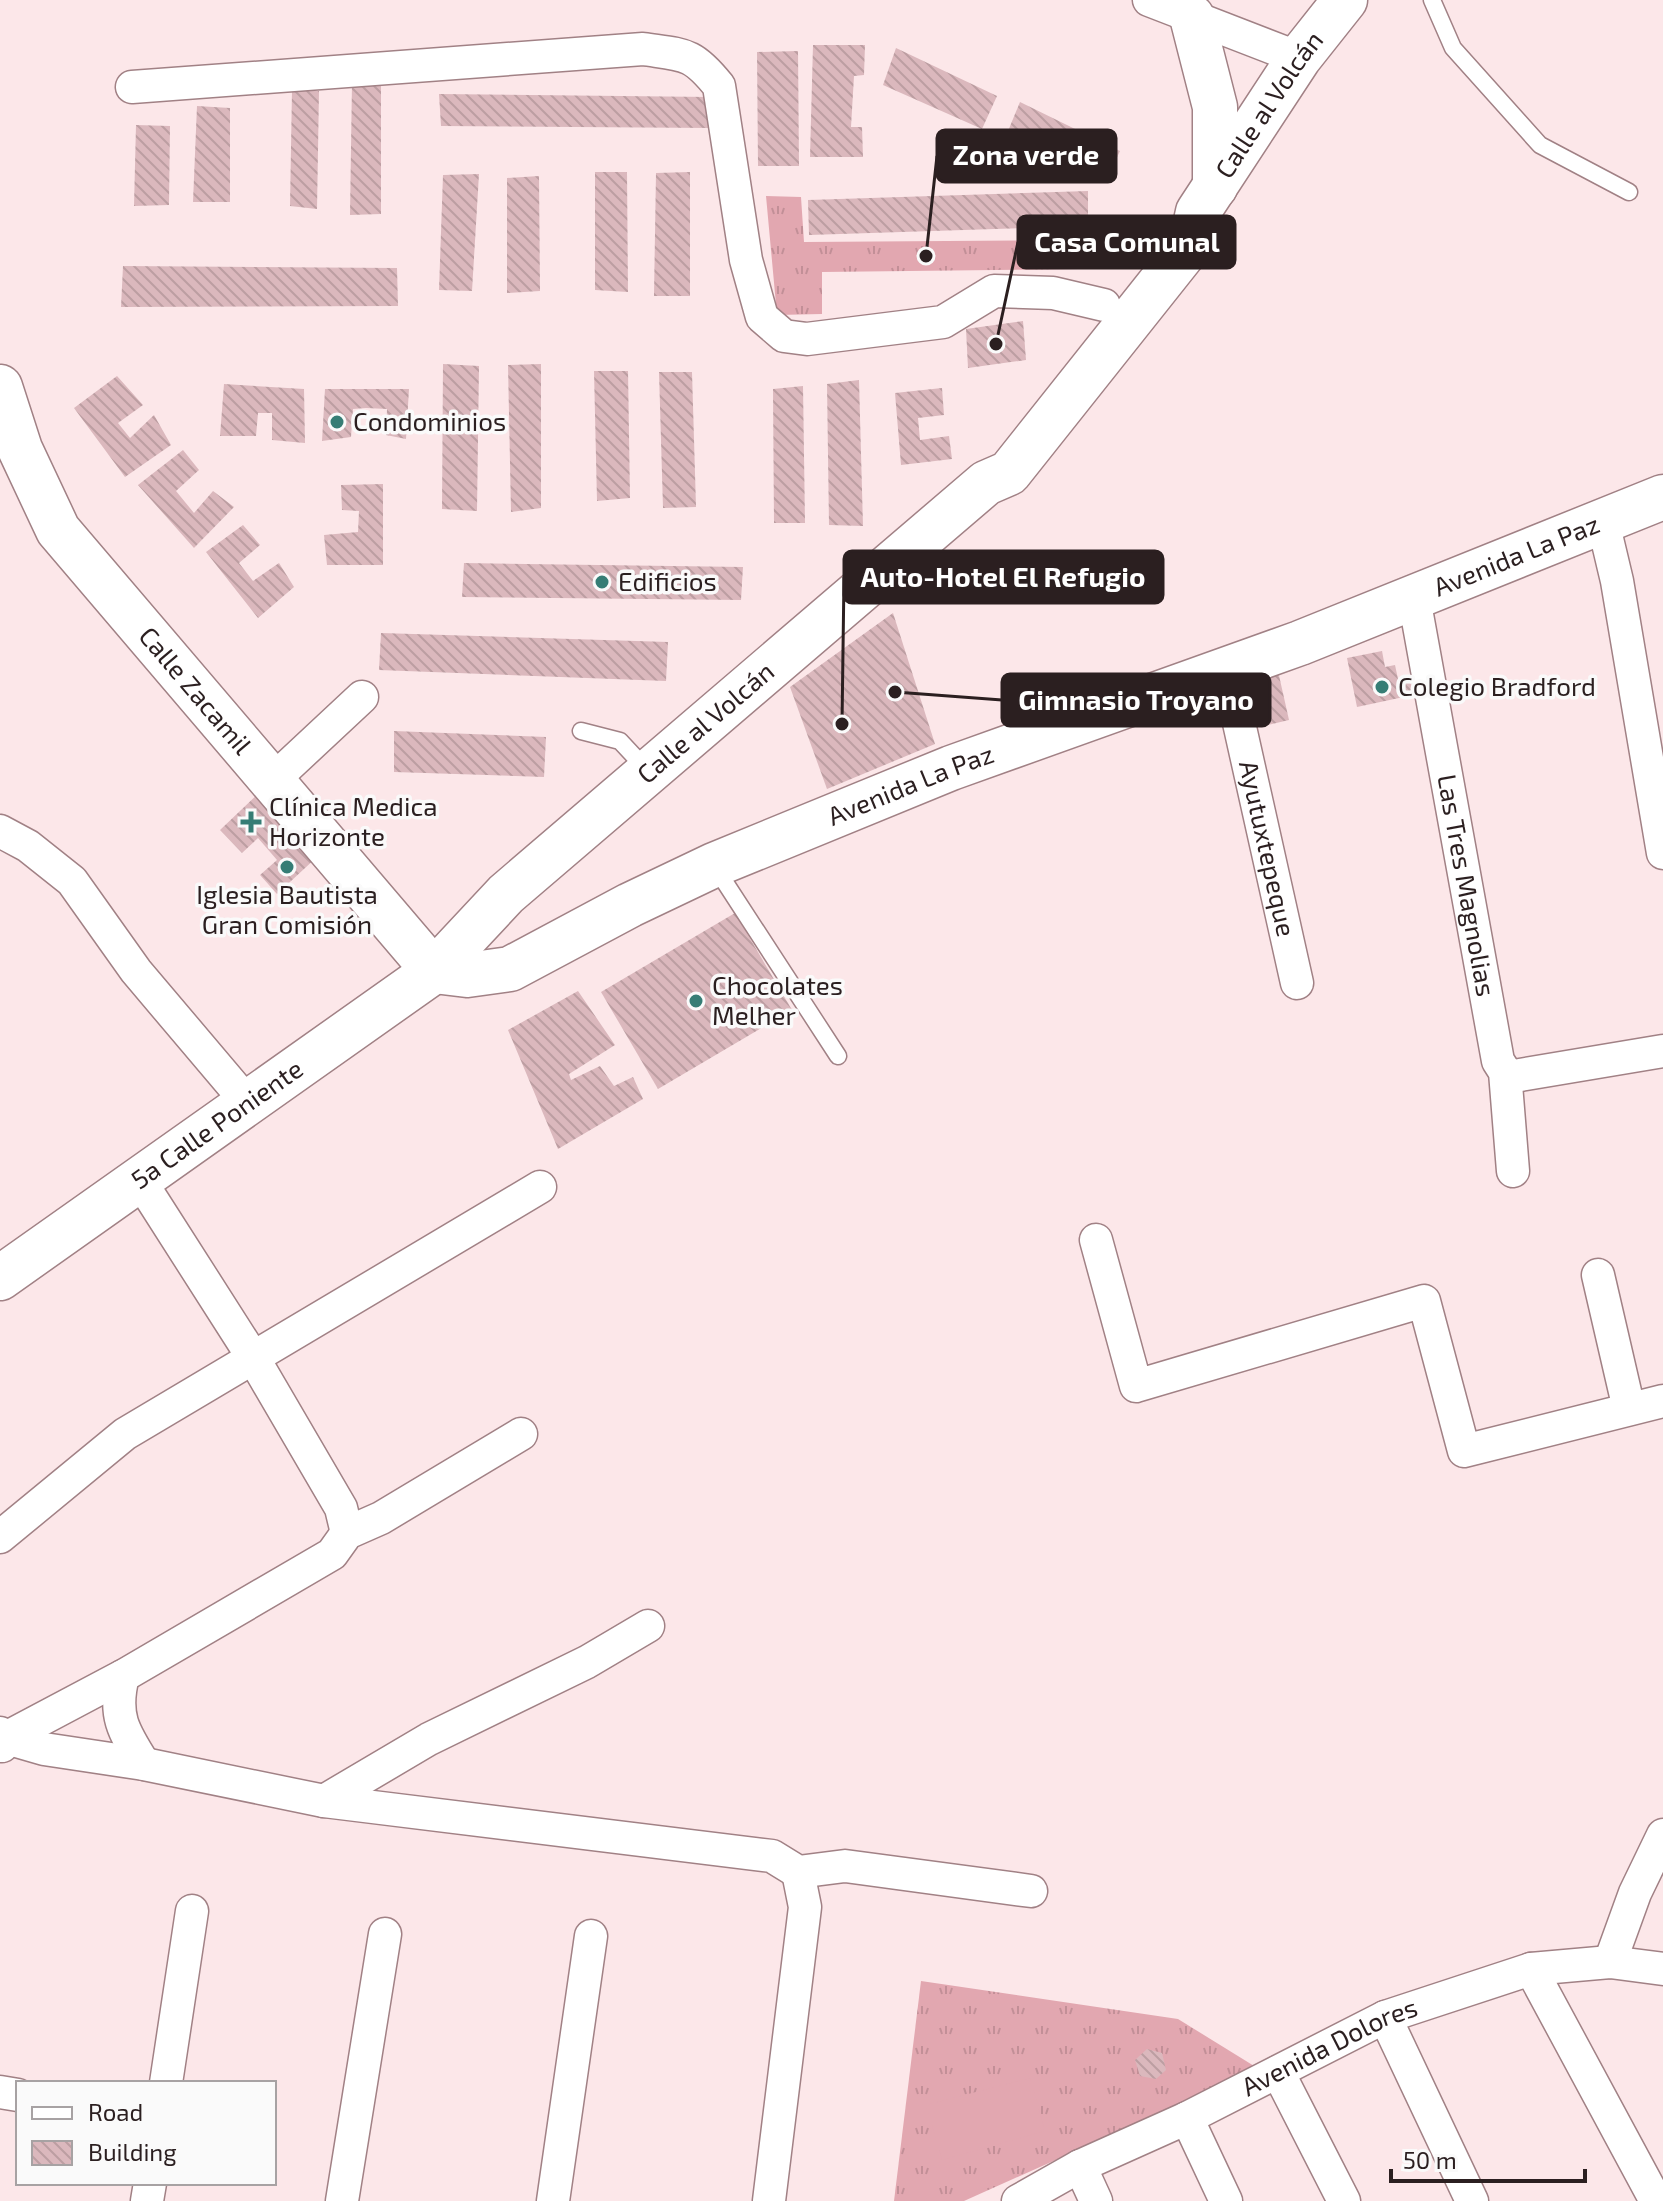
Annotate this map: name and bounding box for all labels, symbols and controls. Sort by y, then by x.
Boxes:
street label: Calle al Volcán [1208,24,1328,183]
callout: Zona verde [937,130,1116,182]
text: Zona verde [953,137,1099,171]
callout: Casa Comunal [1018,216,1235,268]
text: Casa Comunal [1034,224,1221,258]
place label: Condominios [353,405,506,436]
marker: Condominios [328,413,346,431]
street label: Avenida La Paz [1429,507,1604,602]
callout: Auto-Hotel El Refugio [844,551,1163,603]
text: Auto-Hotel El Refugio [860,559,1146,593]
place label: Edificios [618,565,717,596]
marker: Edificios [593,573,611,591]
street label: Calle Zacamil [133,620,259,760]
street label: Calle al Volcán [630,655,780,789]
place label: Colegio Bradford [1398,670,1596,701]
callout: Gimnasio Troyano [1002,674,1270,726]
marker: Colegio Bradford [1373,678,1391,696]
text: Gimnasio Troyano [1018,682,1254,716]
street label: Avenida La Paz [823,737,997,831]
street label: Ayutuxtepeque [1234,757,1303,939]
street label: Las Tres Magnolias [1432,772,1503,999]
place label: Clínica Medica Horizonte [269,790,437,851]
marker: Clínica Medica Horizonte [240,811,262,833]
marker: Iglesia Bautista Gran Comisión [278,858,296,876]
place label: Iglesia Bautista Gran Comisión [196,878,378,939]
place label: Chocolates Melher [712,969,843,1030]
marker: Chocolates Melher [687,992,705,1010]
street label: 5a Calle Poniente [125,1052,308,1194]
street label: Avenida Dolores [1236,1991,1421,2102]
legend [16,2081,276,2185]
text: Road [88,2097,143,2126]
scale bar [1391,2133,1585,2183]
text: Building [88,2137,177,2166]
text: 50 m [1403,2145,1457,2174]

